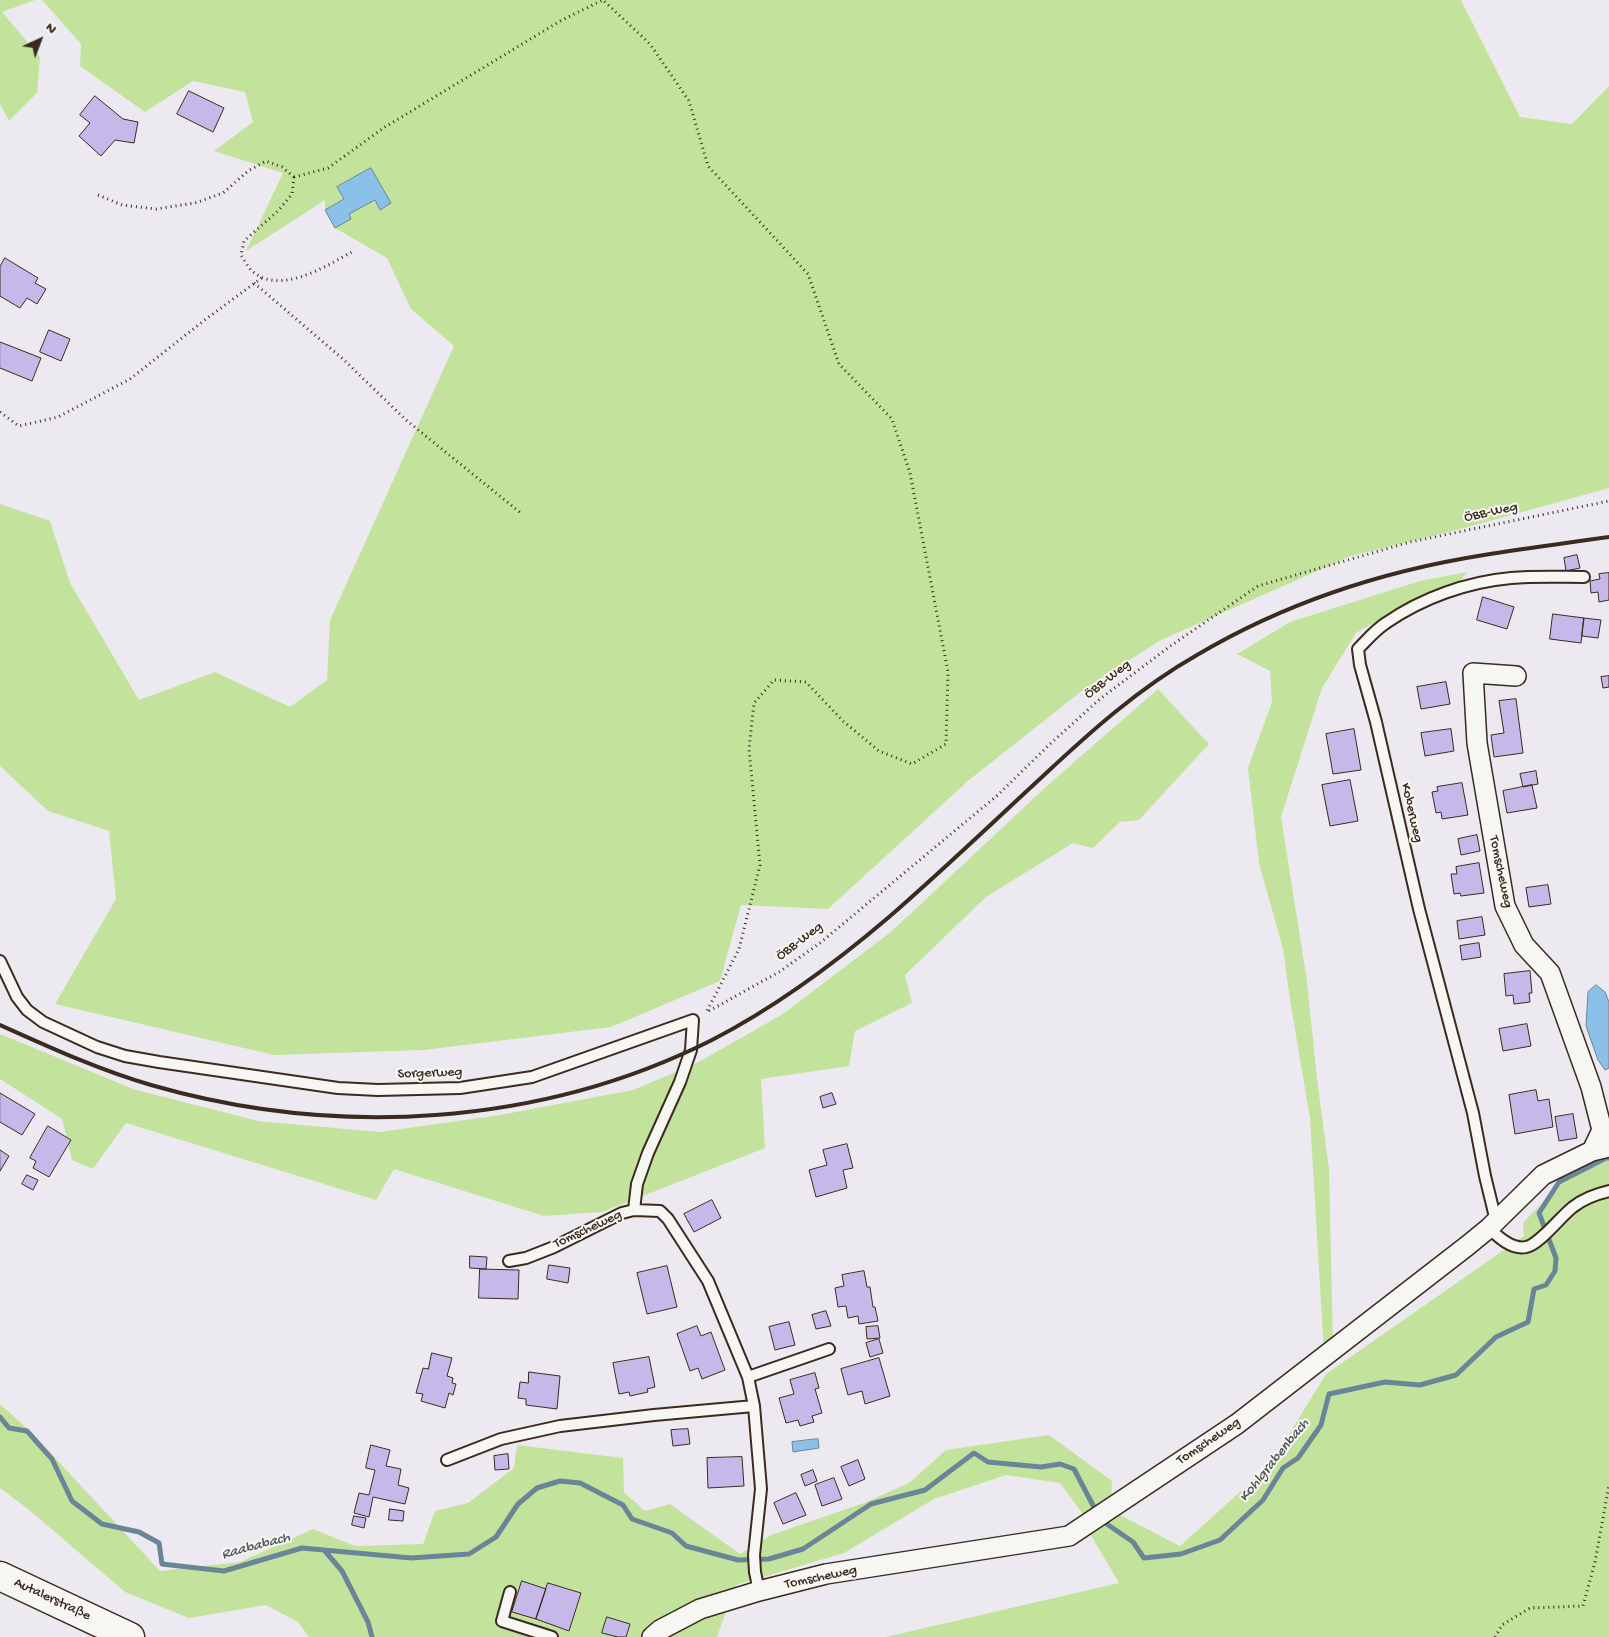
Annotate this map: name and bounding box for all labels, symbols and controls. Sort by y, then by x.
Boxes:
north arrow [15,15,65,65]
text: N [41,19,60,38]
street label: ÖBB-Weg [1463,499,1519,527]
street label: ÖBB-Weg [1081,657,1135,703]
street label: Koberweg [1396,782,1426,844]
street label: Tomscheweg [1484,834,1516,910]
street label: ÖBB-Weg [773,919,827,965]
street label: Sorgerweg [397,1064,463,1084]
street label: Tomscheweg [551,1207,625,1253]
street label: Tomscheweg [1174,1415,1244,1469]
water label: Kohlgrabenbach [1236,1416,1314,1506]
water label: Raababach [220,1529,292,1565]
street label: Tomscheweg [783,1562,859,1594]
street label: Autalerstraße [11,1575,93,1625]

